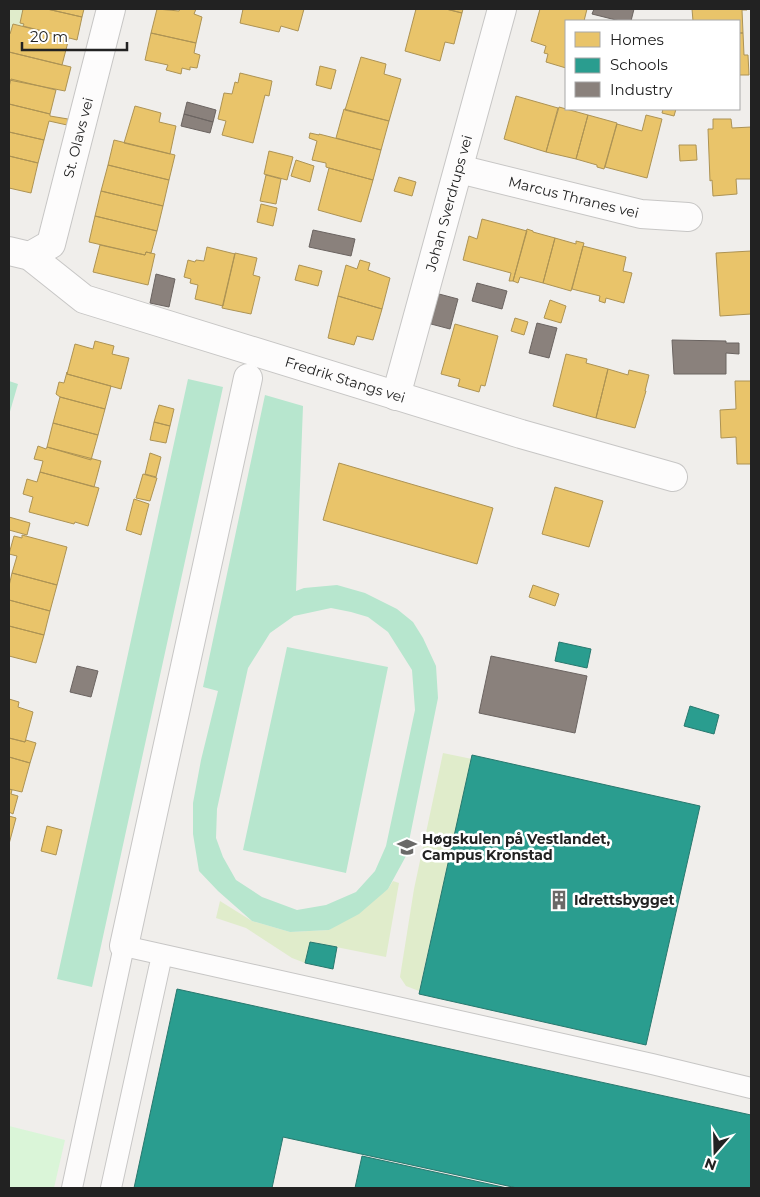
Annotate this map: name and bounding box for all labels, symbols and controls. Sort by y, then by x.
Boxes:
scale bar [22,20,128,52]
legend [565,20,740,110]
text: 20 m [30,27,68,46]
text: Homes [610,30,664,49]
text: Schools [610,55,668,74]
text: Industry [610,80,673,99]
street label: St. Olavs vei [59,95,97,180]
street label: Johan Sverdrups vei [421,133,476,274]
street label: Marcus Thranes vei [506,173,641,222]
street label: Fredrik Stangs vei [283,353,408,407]
place label: Høgskulen på Vestlandet, Campus Kronstad [422,830,610,864]
school or university icon: Høgskulen på Vestlandet, Campus Kronstad [396,836,418,858]
building icon: Idrettsbygget [548,889,570,911]
place label: Idrettsbygget [574,891,675,909]
north arrow [690,1127,740,1177]
text: N [702,1154,719,1175]

